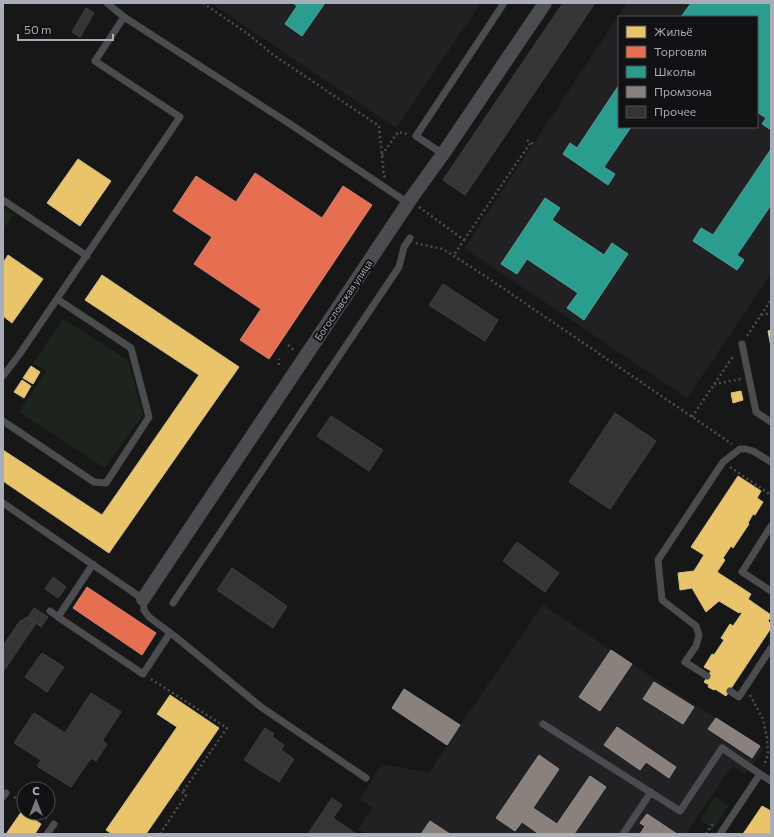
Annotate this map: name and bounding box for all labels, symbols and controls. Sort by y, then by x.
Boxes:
scale bar [18,16,113,42]
legend [618,16,758,128]
text: 50 m [24,22,52,36]
text: Жильё [654,24,693,38]
text: Торговля [654,44,707,58]
text: Школы [654,64,695,78]
text: Промзона [654,84,712,98]
text: Прочее [654,104,696,118]
street label: Богословская улица [312,257,374,343]
north arrow [16,781,56,821]
text: С [32,784,40,797]

